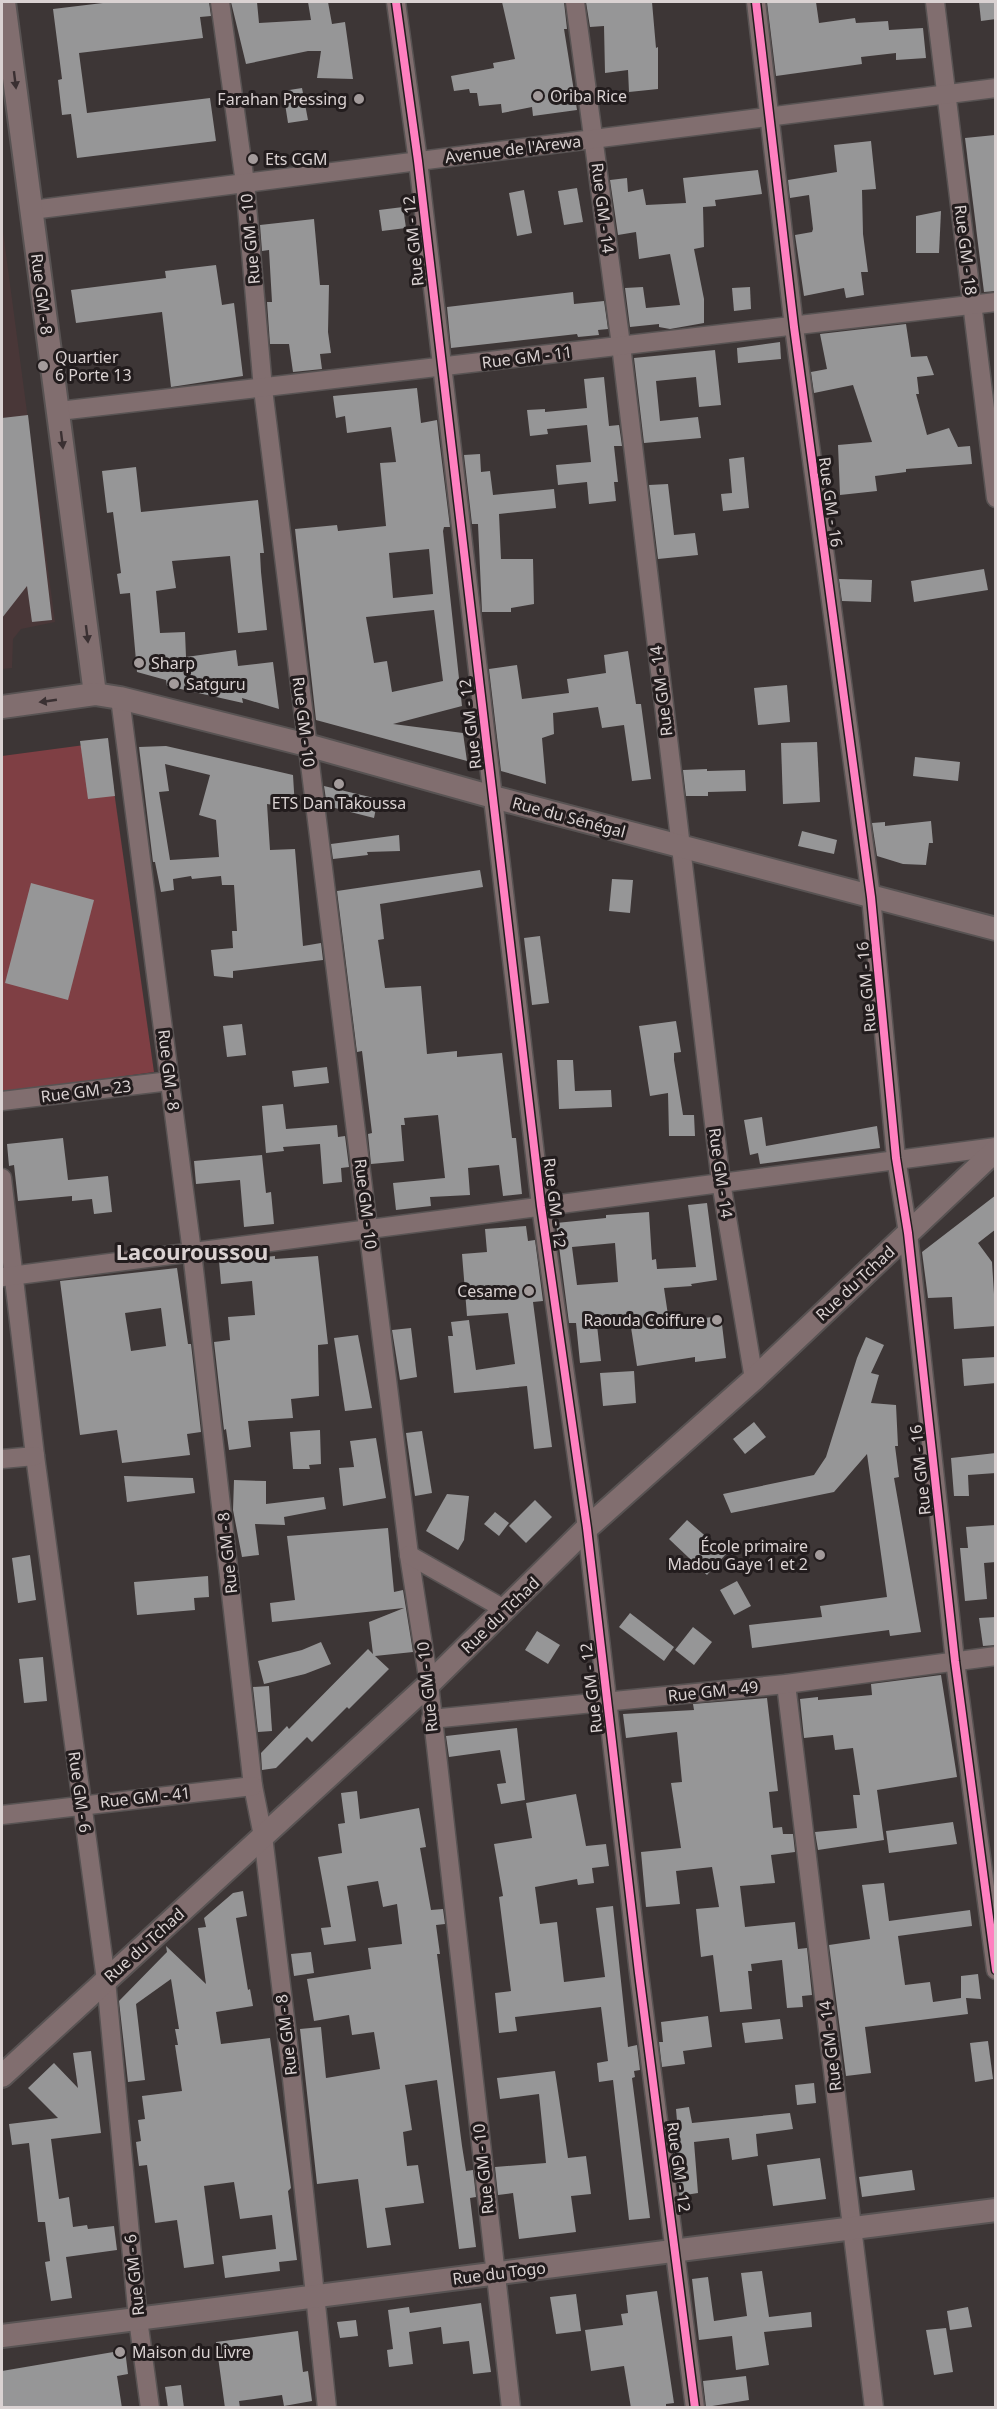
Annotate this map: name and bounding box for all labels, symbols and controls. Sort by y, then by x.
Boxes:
one-way arrow [10,71,19,90]
place label: Oriba Rice [550,85,627,107]
place label: Farahan Pressing [217,88,347,110]
marker: Oriba Rice [531,89,545,103]
marker: Farahan Pressing [352,92,366,106]
street label: Avenue de l'Arewa [444,130,582,168]
place label: Ets CGM [265,148,327,170]
marker: Ets CGM [246,152,260,166]
street label: Rue GM - 14 [587,162,619,254]
street label: Rue GM - 10 [235,193,265,285]
street label: Rue GM - 12 [397,195,429,287]
street label: Rue GM - 18 [950,204,982,296]
street label: Rue GM - 8 [26,252,58,336]
street label: Rue GM - 11 [481,341,573,373]
place label: Quartier 6 Porte 13 [55,346,132,386]
marker: Quartier 6 Porte 13 [36,359,50,373]
one-way arrow [58,431,67,450]
street label: Rue GM - 16 [814,455,848,549]
one-way arrow [82,624,92,643]
street label: Rue GM - 14 [645,645,677,737]
place label: Sharp [151,652,195,674]
marker: Sharp [132,656,146,670]
place label: Satguru [186,673,246,695]
street label: Rue GM - 10 [288,676,320,768]
marker: Satguru [167,677,181,691]
street label: Rue GM - 12 [454,678,486,770]
one-way arrow [39,696,58,705]
marker: ETS Dan Takoussa [332,777,346,791]
street label: Rue du Sénégal [510,791,628,843]
place label: ETS Dan Takoussa [272,792,406,814]
street label: Rue GM - 16 [851,941,881,1033]
street label: Rue GM - 8 [153,1028,185,1112]
street label: Rue GM - 23 [40,1075,132,1107]
street label: Rue GM - 14 [704,1126,738,1220]
street label: Rue GM - 12 [539,1157,571,1249]
street label: Rue GM - 10 [350,1158,382,1250]
district label: Lacouroussou [116,1236,268,1266]
street label: Rue du Tchad [811,1240,899,1326]
place label: Cesame [457,1280,517,1302]
marker: Cesame [522,1284,536,1298]
place label: Raouda Coiffure [583,1309,705,1331]
marker: Raouda Coiffure [710,1313,724,1327]
street label: Rue GM - 16 [904,1424,936,1516]
street label: Rue GM - 8 [212,1511,242,1595]
place label: École primaire Madou Gaye 1 et 2 [668,1535,808,1575]
marker: École primaire Madou Gaye 1 et 2 [813,1548,827,1562]
street label: Rue du Tchad [456,1572,544,1658]
street label: Rue GM - 10 [411,1641,443,1733]
street label: Rue GM - 12 [575,1642,607,1734]
street label: Rue GM - 49 [667,1675,759,1707]
street label: Rue GM - 6 [63,1750,97,1834]
street label: Rue GM - 41 [99,1781,191,1813]
street label: Rue du Tchad [99,1903,189,1987]
street label: Rue GM - 8 [270,1993,302,2077]
street label: Rue GM - 14 [814,2000,846,2092]
street label: Rue GM - 12 [662,2120,696,2214]
street label: Rue GM - 10 [467,2123,499,2215]
street label: Rue GM - 6 [119,2233,149,2317]
street label: Rue du Togo [451,2256,547,2290]
place label: Maison du Livre [132,2341,251,2363]
marker: Maison du Livre [113,2345,127,2359]

